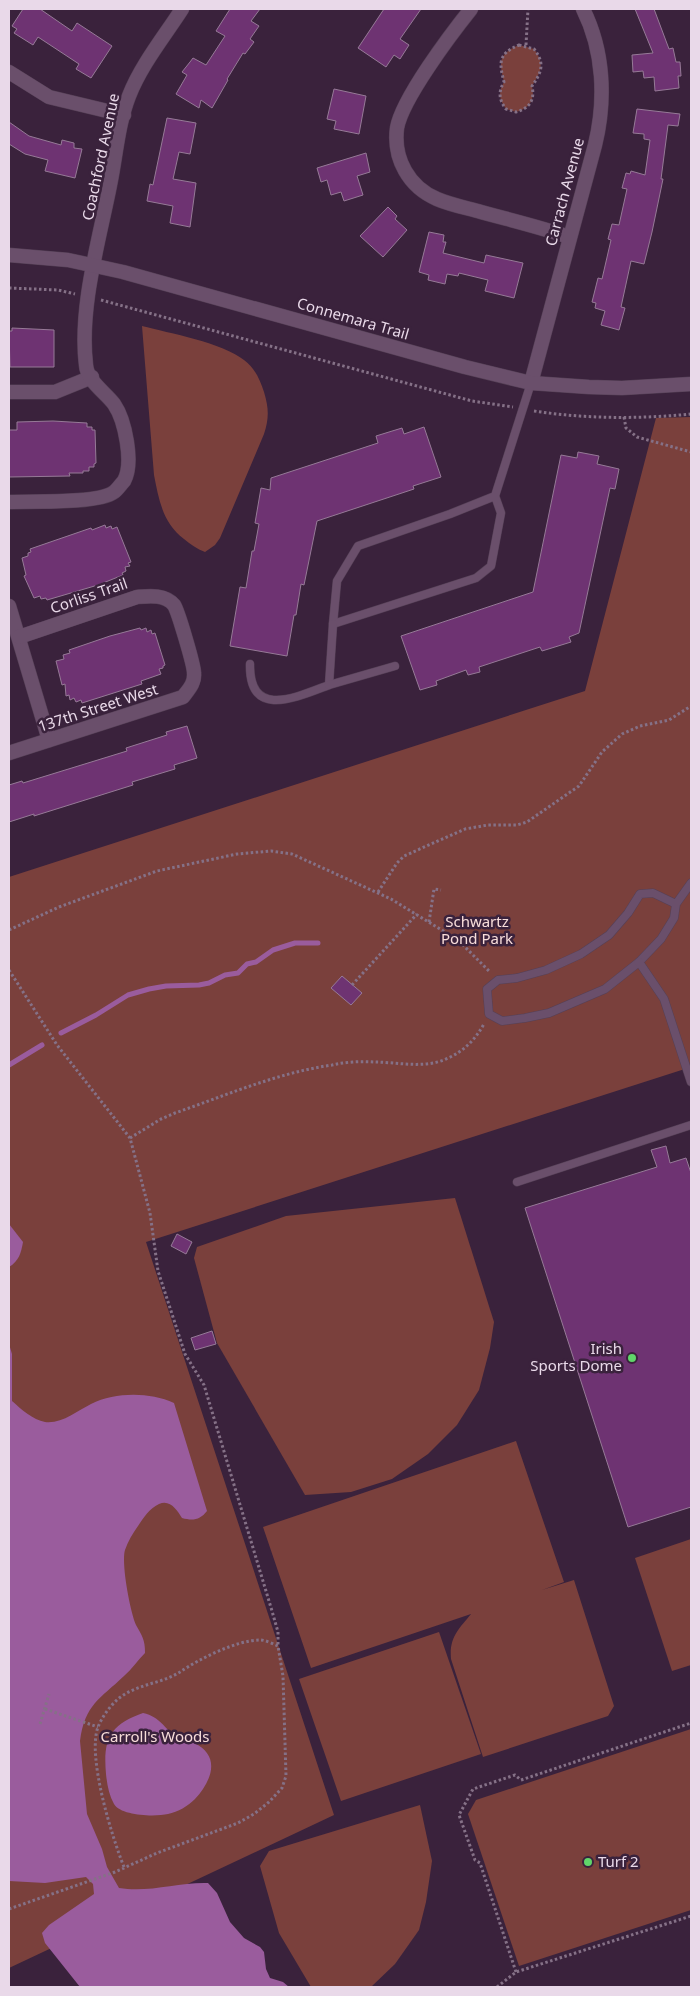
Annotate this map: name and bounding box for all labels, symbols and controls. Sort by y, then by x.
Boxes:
street label: Coachford Avenue [77,91,123,222]
street label: Carrach Avenue [540,135,588,248]
street label: Connemara Trail [295,292,412,344]
street label: Corliss Trail [47,573,130,618]
street label: 137th Street West [35,678,161,736]
park label: Schwartz Pond Park [441,911,513,948]
place label: Irish Sports Dome [530,1338,622,1375]
marker: Irish Sports Dome [626,1352,638,1364]
park label: Carroll's Woods [100,1726,210,1746]
place label: Turf 2 [598,1851,639,1871]
marker: Turf 2 [582,1856,594,1868]

